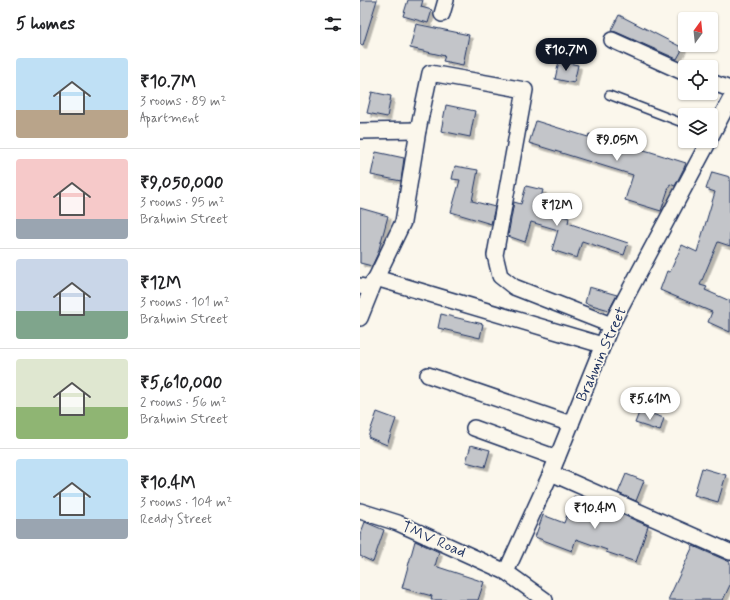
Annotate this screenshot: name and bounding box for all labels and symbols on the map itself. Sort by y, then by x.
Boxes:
north arrow [678,12,718,52]
pin: ₹10.7M [533,38,599,72]
pin: ₹9.05M [584,128,650,162]
pin: ₹12M [533,193,581,227]
street label: Brahmin Street [572,304,632,405]
pin: ₹5.61M [617,387,683,421]
pin: ₹10.4M [562,496,628,530]
street label: TMV Road [398,517,469,563]

